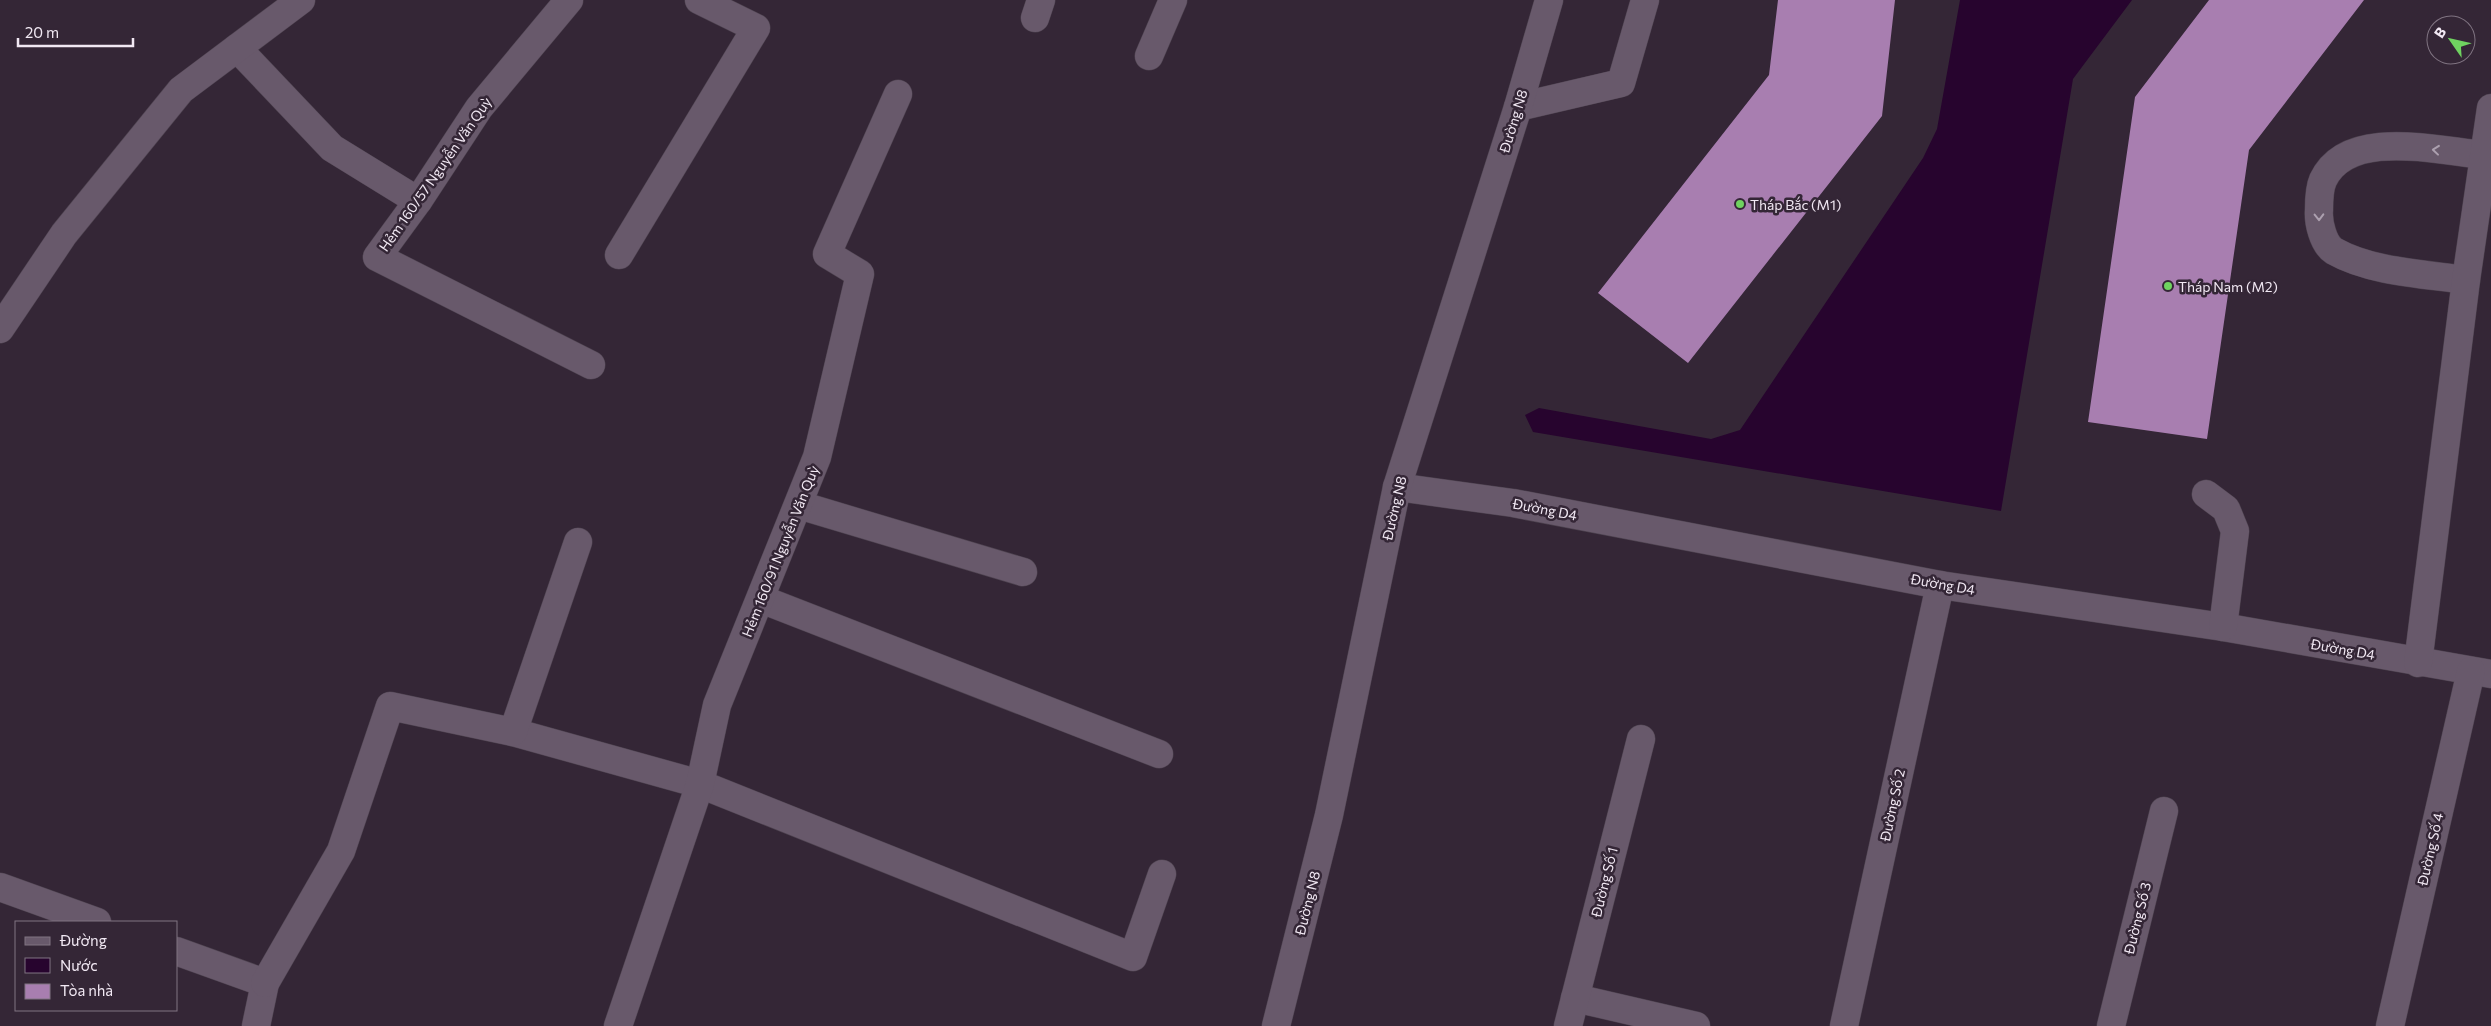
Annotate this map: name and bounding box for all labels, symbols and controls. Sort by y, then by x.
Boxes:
scale bar [18,15,132,47]
north arrow [2426,15,2476,65]
text: 20 m [25,23,59,41]
text: B [2430,24,2449,41]
street label: Đường N8 [1495,87,1531,156]
street label: Hẻm 160/57 Nguyễn Văn Quỳ [375,93,495,255]
one-way arrow [2431,145,2439,156]
place label: Tháp Bắc (M1) [1750,196,1841,213]
marker: Tháp Bắc (M1) [1734,198,1746,210]
one-way arrow [2314,213,2324,221]
place label: Tháp Nam (M2) [2178,278,2278,295]
marker: Tháp Nam (M2) [2162,280,2174,292]
street label: Hẻm 160/91 Nguyễn Văn Quỳ [738,463,822,639]
street label: Đường N8 [1378,474,1410,543]
street label: Đường D4 [1510,494,1579,524]
street label: Đường D4 [1909,570,1977,598]
street label: Đường D4 [2309,635,2377,663]
street label: Đường Số 2 [1876,767,1908,844]
street label: Đường Số 4 [2413,810,2447,888]
street label: Đường Số 1 [1587,845,1621,920]
street label: Đường N8 [1291,869,1323,938]
street label: Đường Số 3 [2120,880,2154,957]
legend [15,921,178,1011]
text: Đường [59,931,107,949]
text: Nước [60,956,98,974]
text: Tòa nhà [60,981,113,999]

